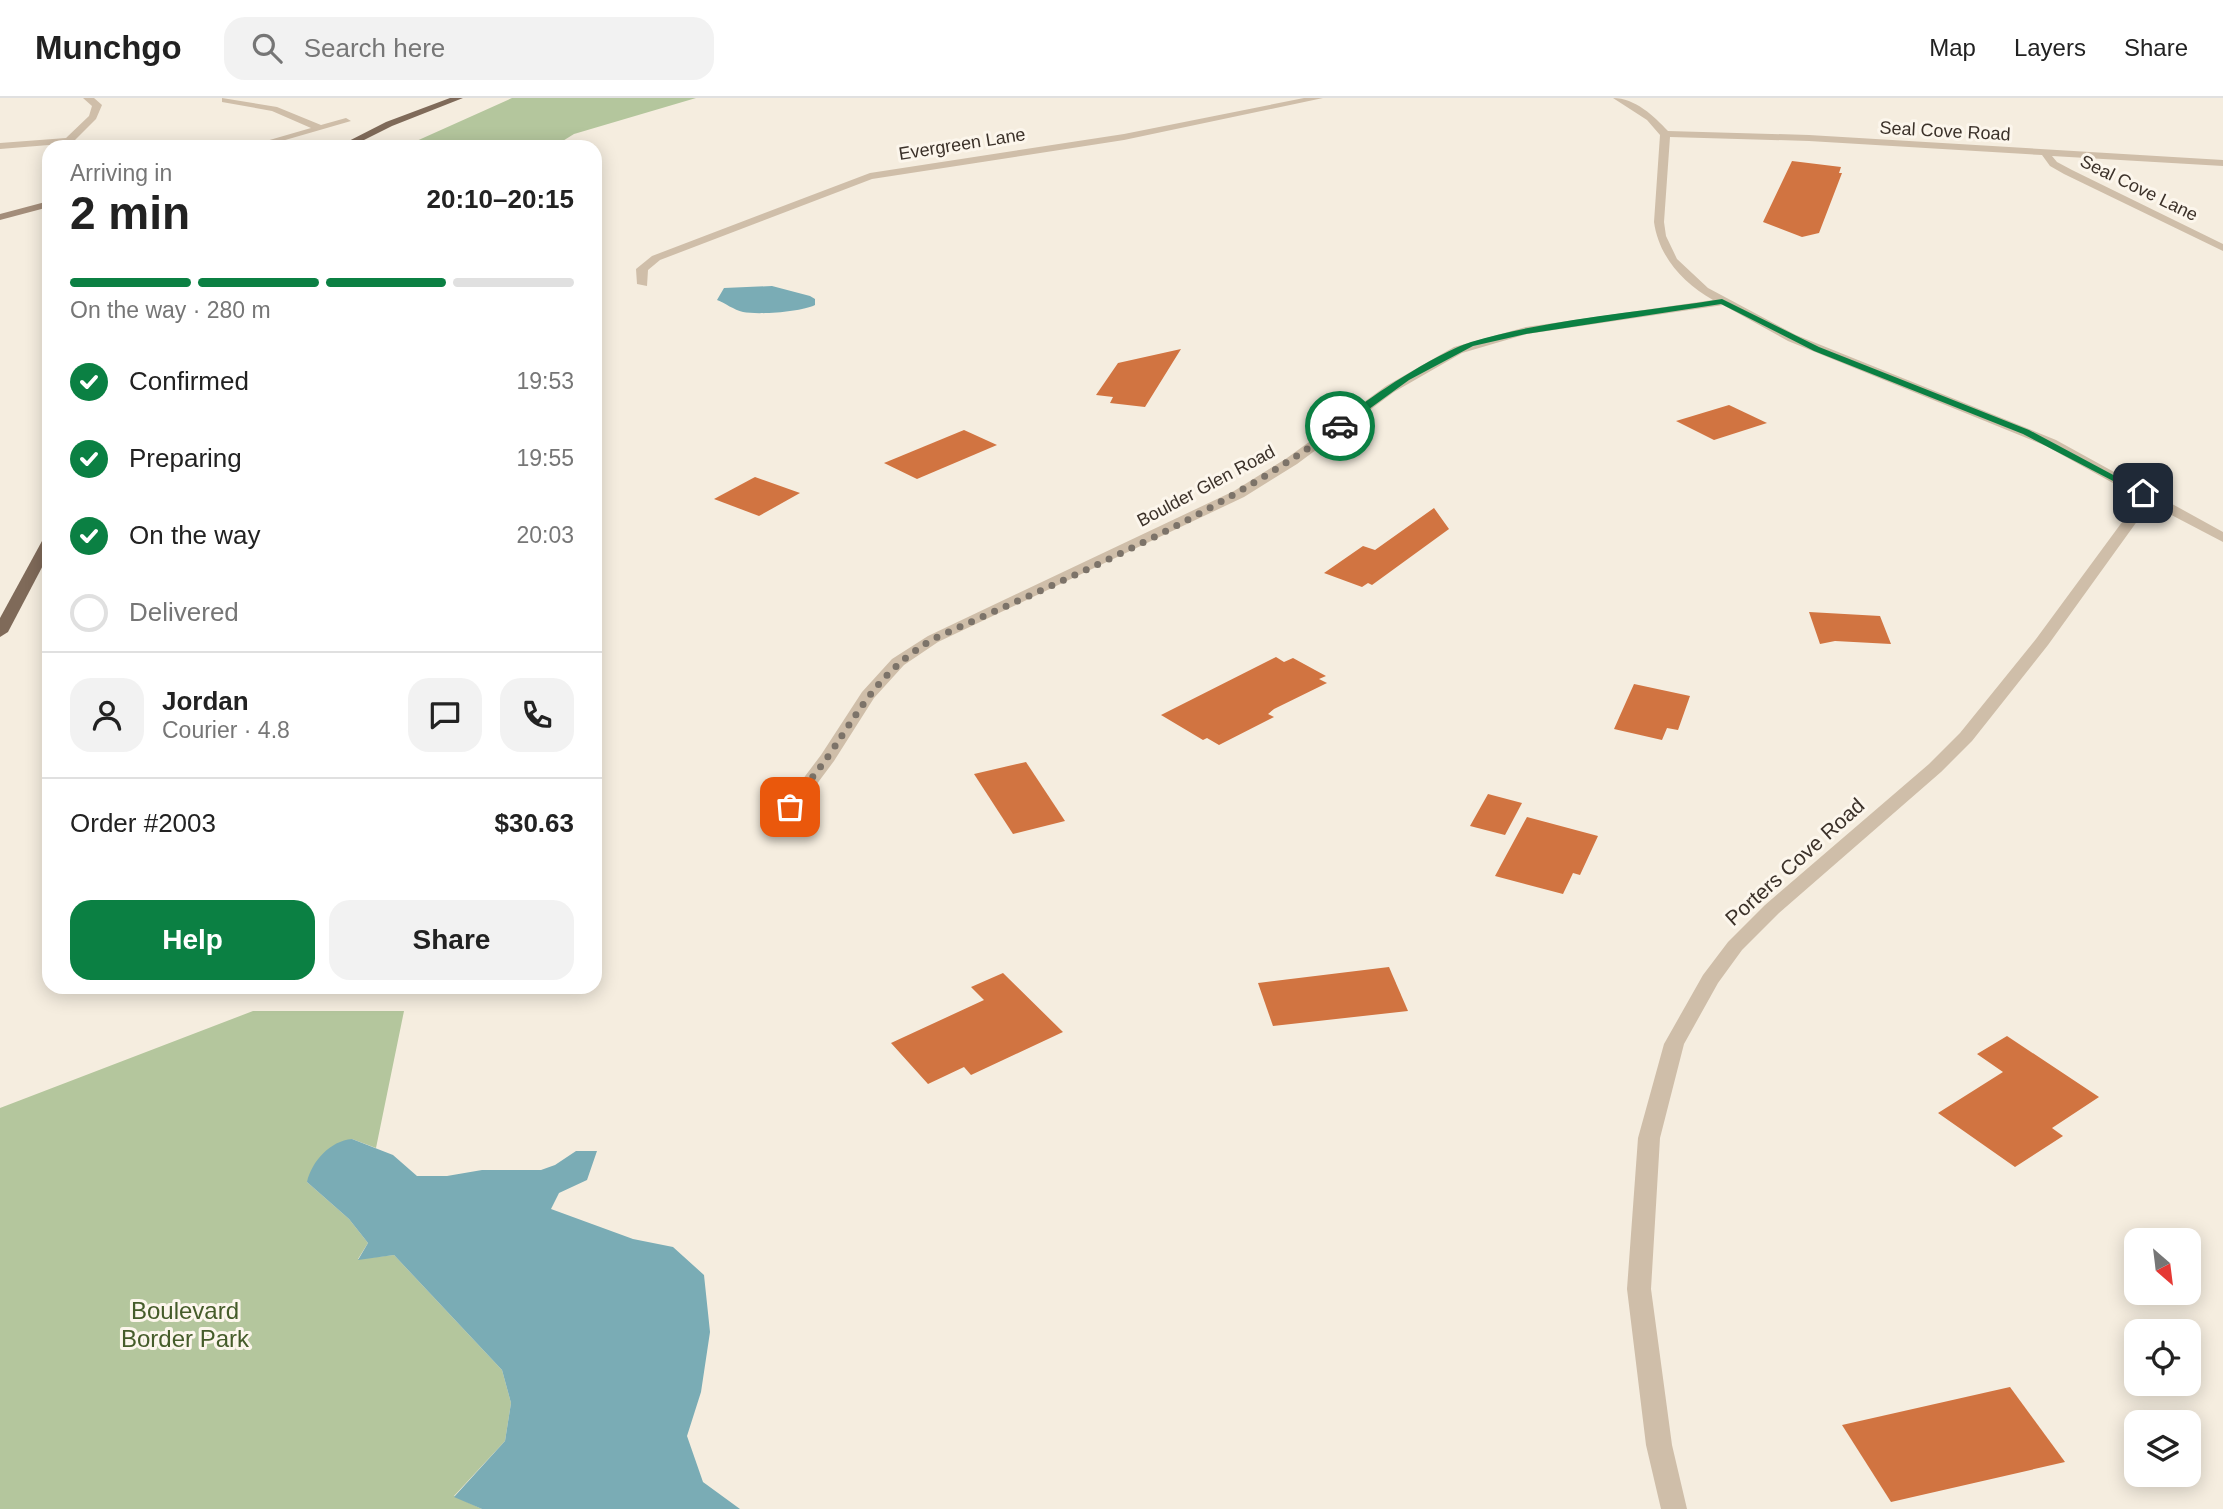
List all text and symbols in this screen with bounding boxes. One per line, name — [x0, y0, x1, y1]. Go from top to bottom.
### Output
search box — [224, 17, 714, 80]
text: Munchgo — [35, 29, 182, 66]
icon: search — [248, 29, 286, 67]
text: Search here — [304, 33, 445, 63]
text: Map — [1929, 34, 1976, 61]
text: Layers — [2014, 34, 2086, 61]
text: Share — [2124, 34, 2188, 61]
street label: Seal Cove Road — [1879, 118, 2011, 144]
street label: Evergreen Lane — [897, 124, 1027, 164]
street label: Seal Cove Lane — [2077, 151, 2201, 225]
text: Arriving in — [70, 160, 172, 186]
text: 20:10–20:15 — [427, 184, 574, 214]
text: 2 min — [70, 187, 190, 239]
text: On the way · 280 m — [70, 297, 271, 323]
icon: check — [70, 363, 108, 401]
text: Confirmed — [129, 366, 249, 396]
text: 19:53 — [516, 368, 574, 394]
courier — [1305, 391, 1375, 461]
icon: car — [1321, 407, 1359, 445]
icon: check — [70, 440, 108, 478]
street label: Boulder Glen Road — [1134, 441, 1278, 531]
text: Preparing — [129, 443, 242, 473]
text: 19:55 — [516, 445, 574, 471]
pin — [2113, 463, 2173, 523]
icon: home — [2124, 474, 2162, 512]
icon: check — [70, 517, 108, 555]
text: On the way — [129, 520, 261, 550]
text: 20:03 — [516, 522, 574, 548]
text: Delivered — [129, 597, 239, 627]
button: person — [70, 678, 144, 752]
button: chat — [408, 678, 482, 752]
button: phone — [500, 678, 574, 752]
text: Jordan — [162, 686, 249, 716]
text: Courier · 4.8 — [162, 717, 290, 743]
pin — [760, 777, 820, 837]
icon: bag — [771, 788, 809, 826]
street label: Porters Cove Road — [1721, 793, 1869, 930]
text: Order #2003 — [70, 808, 216, 838]
text: $30.63 — [494, 808, 574, 838]
button: Help — [70, 900, 315, 980]
button: Share — [329, 900, 574, 980]
north arrow — [2124, 1228, 2202, 1306]
map controls — [2124, 1228, 2201, 1487]
park label: Boulevard Border Park — [121, 1297, 250, 1352]
button: locate — [2124, 1319, 2201, 1396]
button: layers — [2124, 1410, 2201, 1487]

